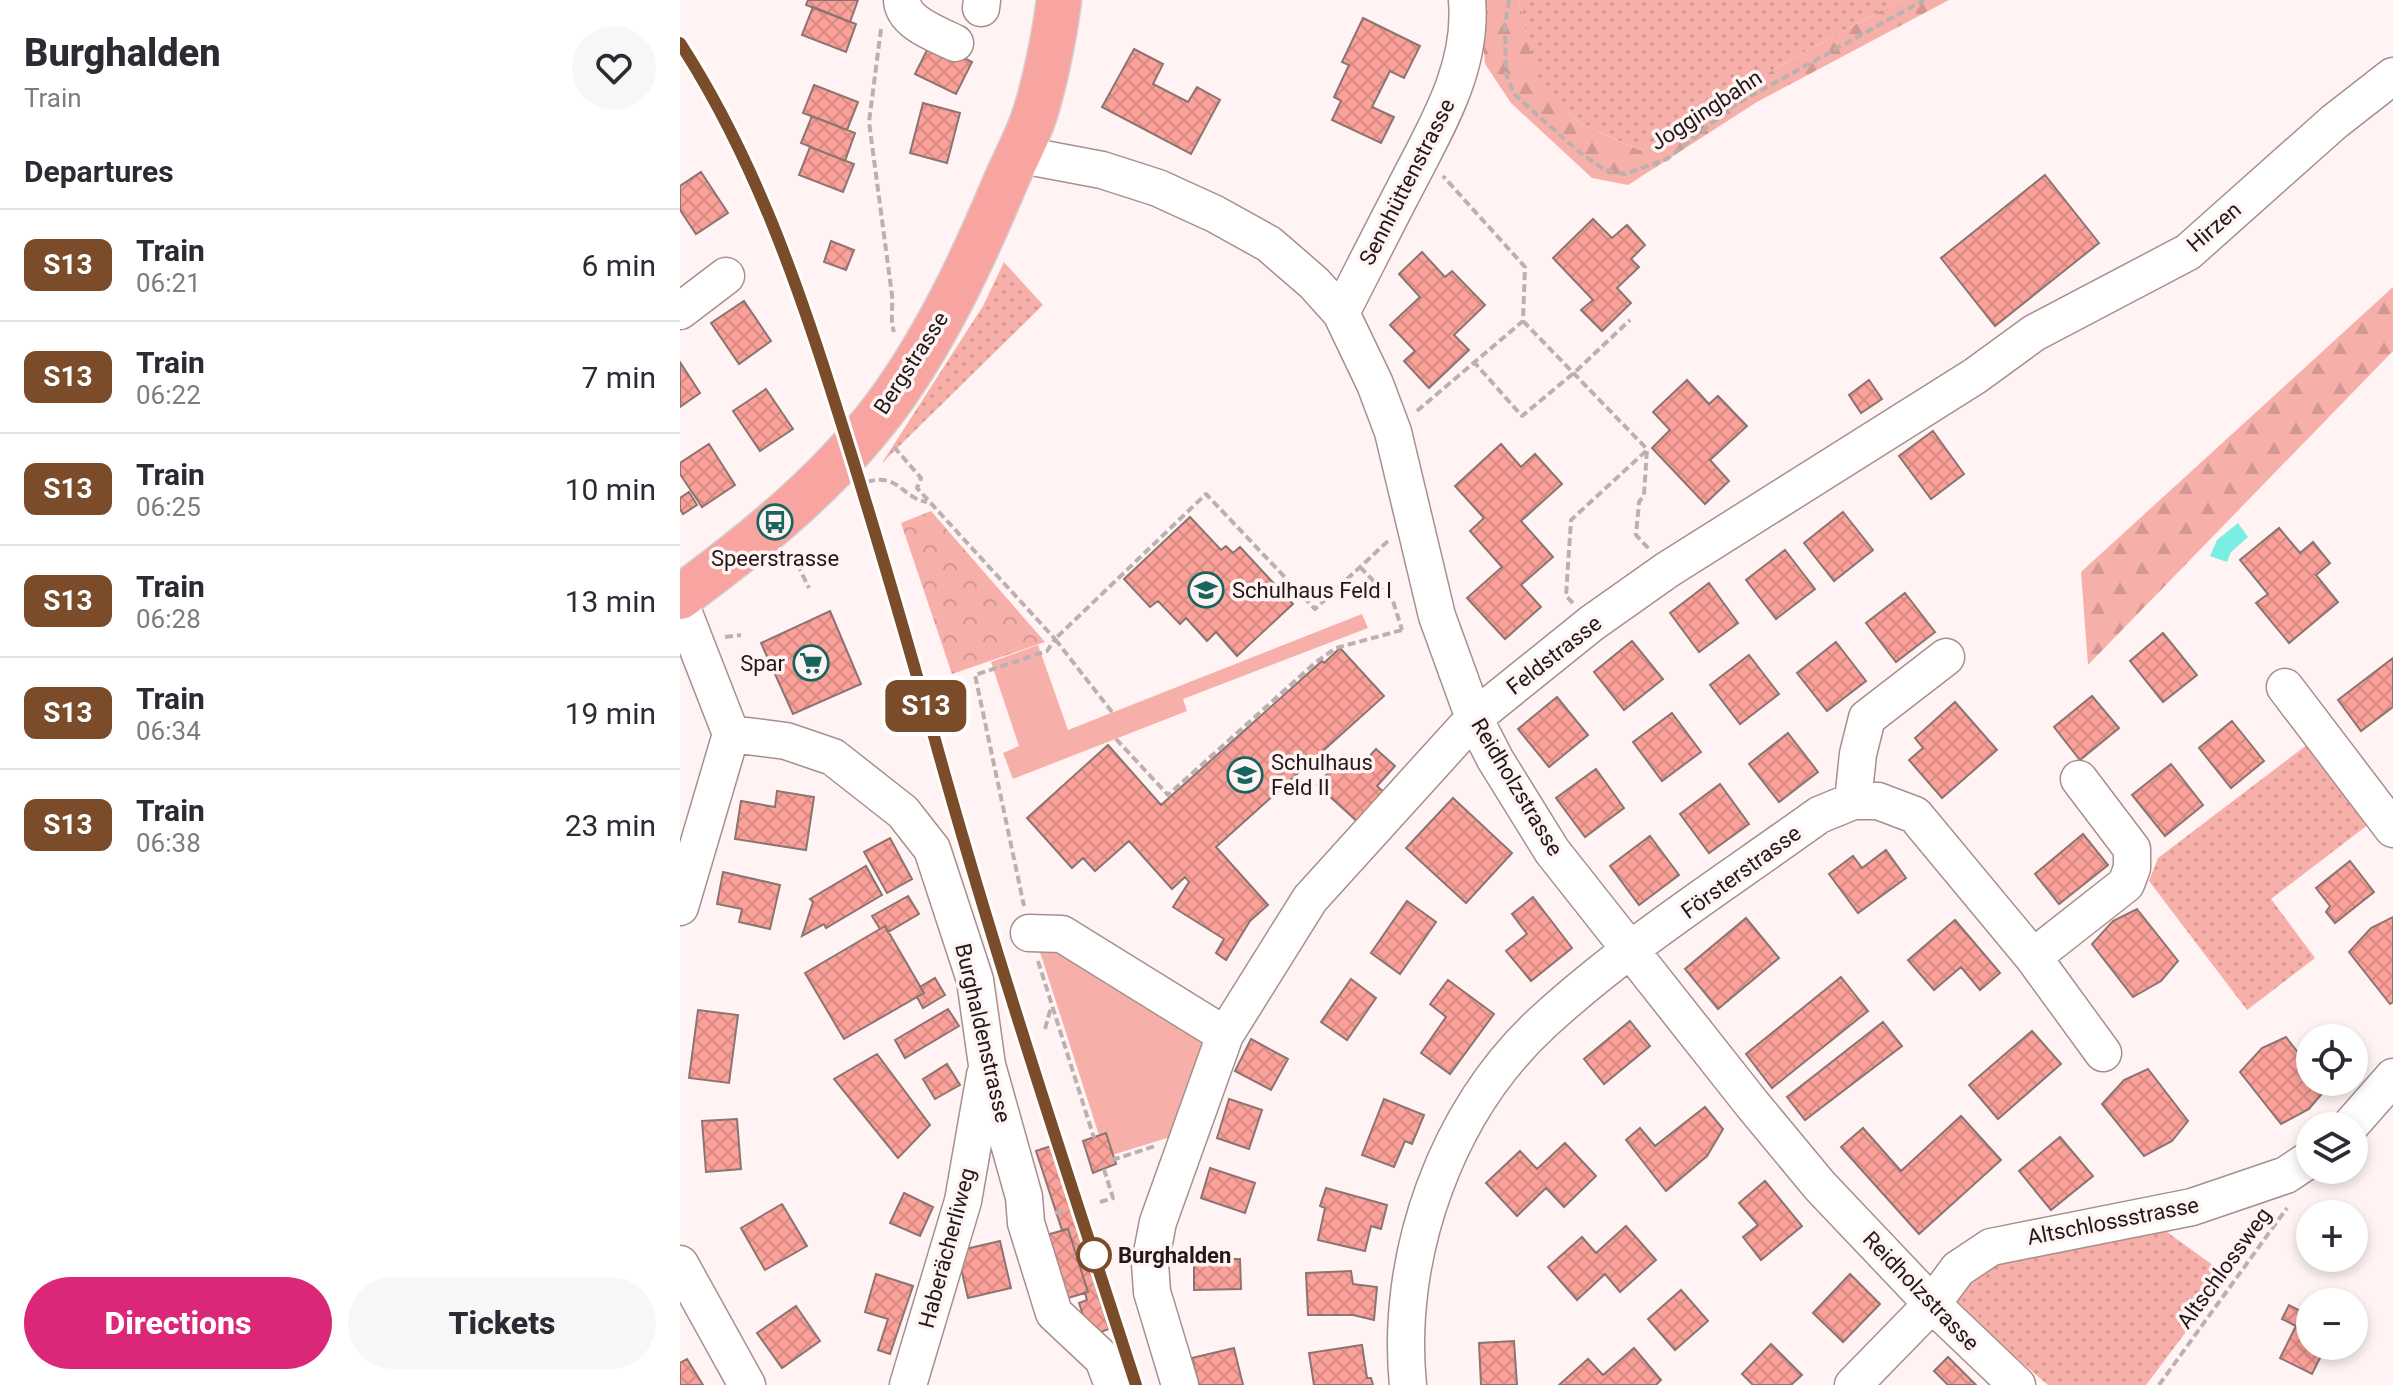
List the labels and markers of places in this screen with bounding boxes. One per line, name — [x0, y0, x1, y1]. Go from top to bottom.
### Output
bus stop icon: Speerstrasse — [756, 503, 794, 541]
place label: Speerstrasse — [711, 546, 839, 571]
school or university icon: Schulhaus Feld I — [1187, 571, 1225, 609]
place label: Schulhaus Feld I — [1232, 578, 1392, 603]
supermarket icon: Spar — [792, 644, 830, 682]
place label: Spar — [740, 651, 786, 676]
place label: Schulhaus Feld II — [1271, 750, 1373, 800]
school or university icon: Schulhaus Feld II — [1226, 756, 1264, 794]
marker: Burghalden — [1077, 1238, 1111, 1272]
place label: Burghalden — [1118, 1243, 1231, 1268]

